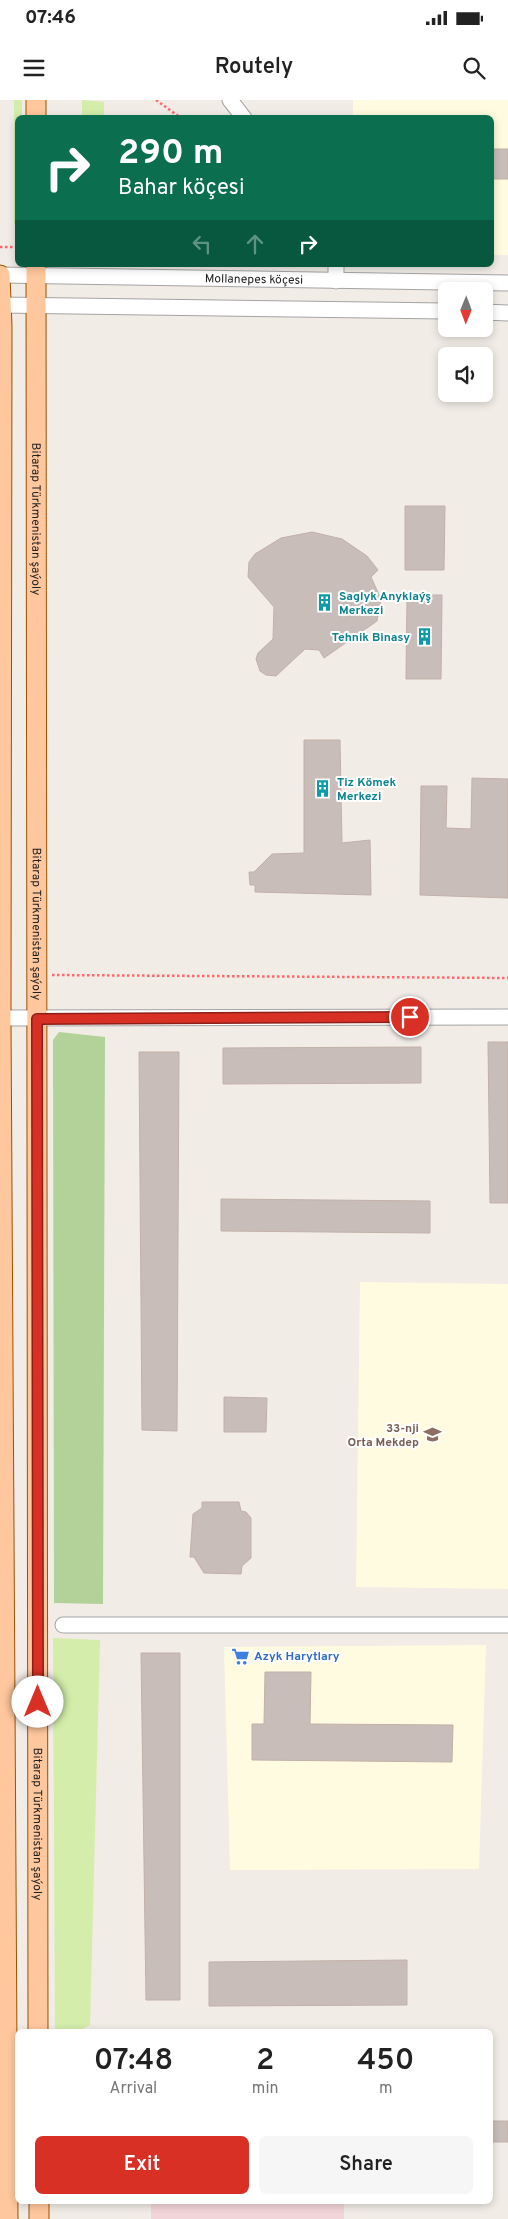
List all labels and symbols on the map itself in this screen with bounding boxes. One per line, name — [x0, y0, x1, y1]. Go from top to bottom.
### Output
street label: Mollanepes köçesi — [205, 271, 303, 289]
north arrow — [438, 282, 492, 338]
street label: Bitarap Türkmenistan şaýoly — [27, 443, 43, 595]
place label: Saglyk Anyklaýş Merkezi — [339, 589, 431, 619]
building icon: Saglyk Anyklaýş Merkezi — [315, 593, 335, 613]
building icon: Tehnik Binasy — [414, 627, 434, 647]
place label: Tehnik Binasy — [332, 630, 410, 646]
place label: Tiz Kömek Merkezi — [337, 775, 396, 805]
building icon: Tiz Kömek Merkezi — [313, 779, 333, 799]
street label: Bitarap Türkmenistan şaýoly — [28, 848, 44, 1000]
pin — [389, 996, 431, 1038]
place label: 33-nji Orta Mekdep — [348, 1421, 419, 1451]
school or university icon: 33-nji Orta Mekdep — [423, 1425, 443, 1445]
supermarket icon: Azyk Harytlary — [230, 1646, 250, 1666]
place label: Azyk Harytlary — [254, 1649, 340, 1665]
position arrow — [11, 1675, 63, 1727]
street label: Bitarap Türkmenistan şaýoly — [29, 1748, 45, 1900]

